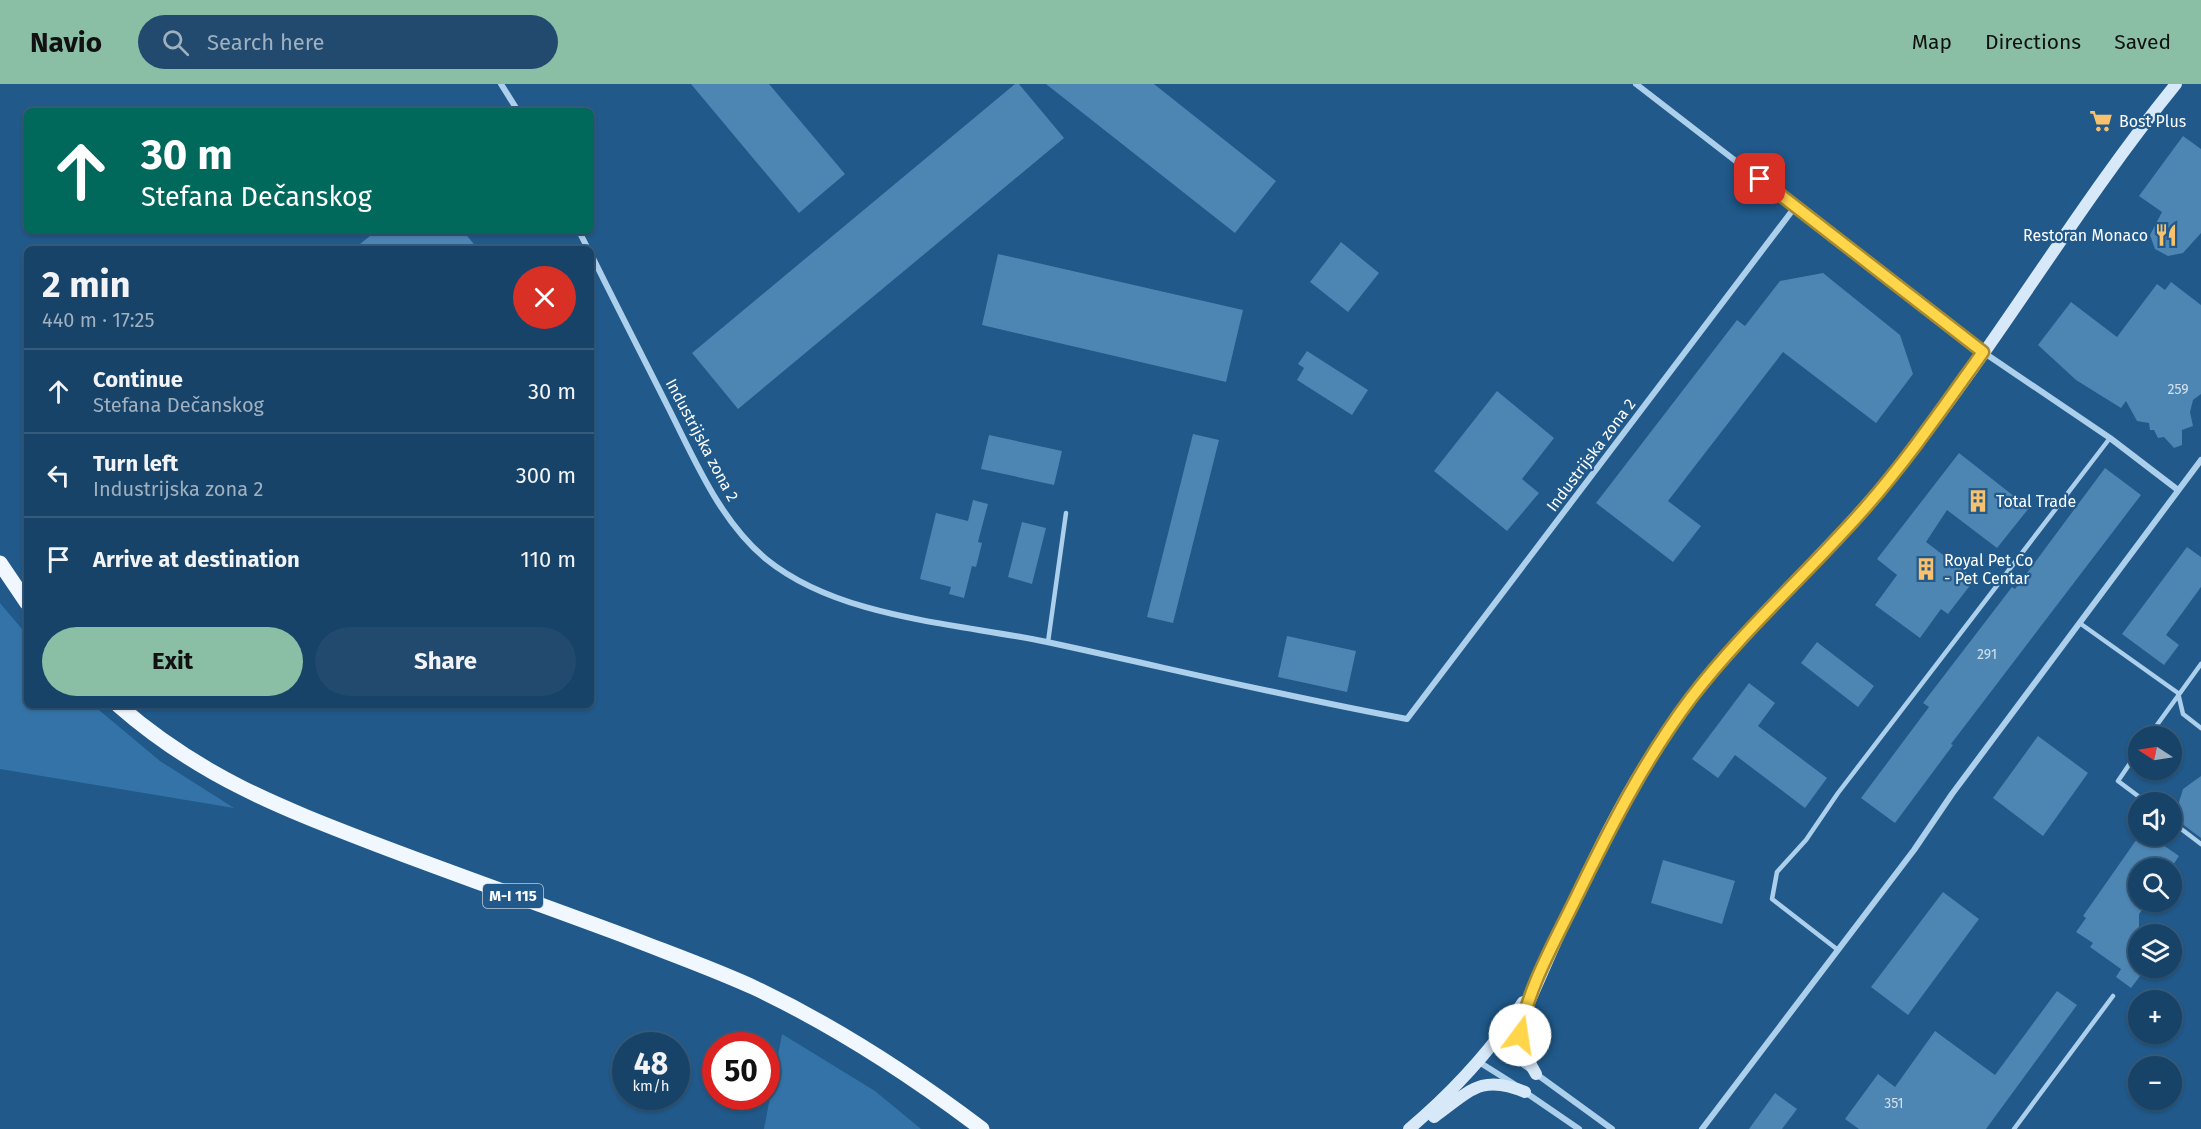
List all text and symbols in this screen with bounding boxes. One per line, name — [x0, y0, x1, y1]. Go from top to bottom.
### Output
search box — [138, 15, 558, 69]
text: Navio — [30, 26, 102, 59]
icon: search — [159, 26, 192, 59]
text: Search here — [207, 29, 325, 56]
text: Map — [1912, 29, 1952, 55]
text: Directions — [1985, 29, 2081, 55]
text: Saved — [2114, 29, 2171, 55]
supermarket icon: Bost Plus — [2088, 108, 2114, 134]
place label: Bost Plus — [2119, 112, 2186, 131]
text: 30 m — [141, 130, 233, 180]
icon: ahead — [42, 132, 120, 210]
pin — [1734, 153, 1785, 204]
icon: arrive — [1743, 162, 1776, 195]
text: Stefana Dečanskog — [141, 181, 372, 213]
restaurant icon: Restoran Monaco — [2153, 222, 2179, 248]
place label: Restoran Monaco — [2023, 226, 2148, 245]
text: 2 min — [42, 263, 131, 307]
button: close — [513, 266, 576, 329]
text: 440 m · 17:25 — [42, 308, 155, 332]
text: Continue — [93, 366, 183, 393]
icon: ahead — [42, 375, 75, 408]
street label: Industrijska zona 2 — [662, 375, 742, 505]
text: 30 m — [528, 378, 576, 405]
house number: 259 — [2167, 381, 2189, 398]
text: Stefana Dečanskog — [93, 393, 264, 417]
street label: Industrijska zona 2 — [1542, 395, 1640, 515]
text: Turn left — [93, 450, 178, 477]
icon: left — [42, 459, 75, 492]
text: 300 m — [516, 462, 576, 489]
text: Industrijska zona 2 — [93, 477, 263, 501]
building icon: Total Trade — [1965, 488, 1991, 514]
place label: Total Trade — [1996, 492, 2076, 511]
icon: arrive — [42, 543, 75, 576]
text: Arrive at destination — [93, 546, 300, 573]
text: 110 m — [520, 546, 576, 573]
place label: Royal Pet Co - Pet Centar — [1944, 551, 2033, 588]
building icon: Royal Pet Co - Pet Centar — [1913, 556, 1939, 582]
button: Exit — [42, 627, 303, 696]
button: Share — [315, 627, 576, 696]
house number: 291 — [1977, 646, 1997, 663]
north arrow — [2128, 726, 2182, 780]
map controls — [2128, 726, 2182, 1110]
button: sound — [2128, 792, 2182, 846]
button: search — [2128, 858, 2182, 912]
road number: M-I 115 — [483, 884, 543, 908]
button: layers — [2128, 924, 2182, 978]
button: + — [2128, 990, 2182, 1044]
position arrow — [1488, 1003, 1552, 1067]
speed limit sign: 50 — [702, 1032, 780, 1110]
text: 48 — [634, 1046, 668, 1082]
button: − — [2128, 1056, 2182, 1110]
text: km/h — [632, 1077, 670, 1095]
house number: 351 — [1884, 1095, 1904, 1112]

